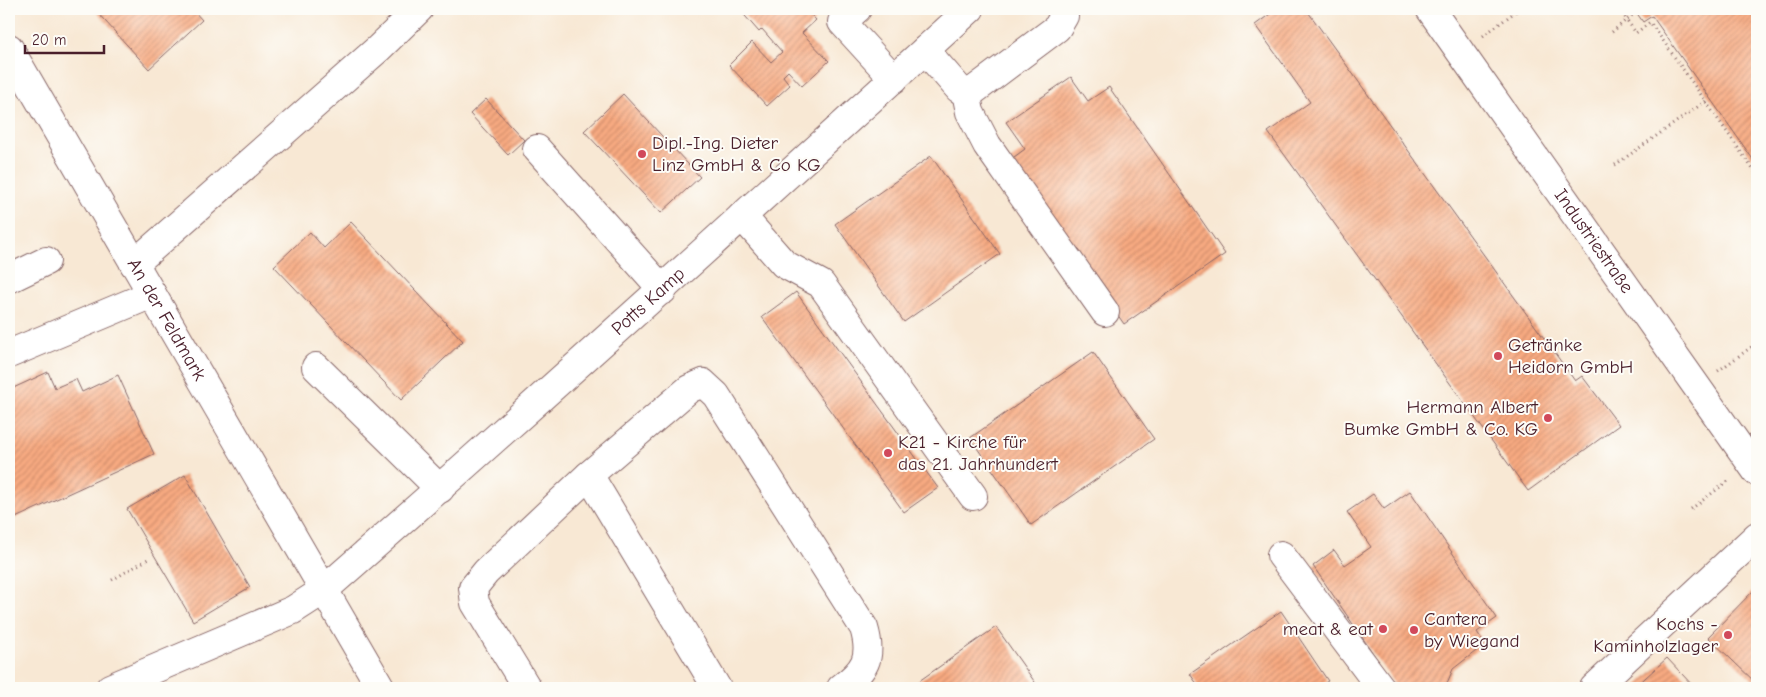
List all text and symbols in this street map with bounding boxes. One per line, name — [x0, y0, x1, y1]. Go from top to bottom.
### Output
scale bar — [25, 22, 104, 54]
text: 20 m — [32, 31, 66, 49]
place label: Dipl.-Ing. Dieter Linz GmbH & Co KG — [652, 132, 821, 176]
marker: Dipl.-Ing. Dieter Linz GmbH & Co KG — [636, 148, 648, 160]
street label: Industriestraße — [1550, 185, 1638, 297]
street label: An der Feldmark — [123, 255, 211, 385]
street label: Potts Kamp — [607, 263, 689, 340]
place label: Getränke Heidorn GmbH — [1508, 334, 1633, 378]
marker: Getränke Heidorn GmbH — [1492, 350, 1504, 362]
place label: Hermann Albert Bumke GmbH & Co. KG — [1344, 396, 1539, 440]
marker: Hermann Albert Bumke GmbH & Co. KG — [1542, 412, 1554, 424]
place label: K21 - Kirche für das 21. Jahrhundert — [898, 431, 1059, 475]
marker: K21 - Kirche für das 21. Jahrhundert — [882, 447, 894, 459]
place label: Cantera by Wiegand — [1424, 608, 1520, 652]
place label: Kochs - Kaminholzlager — [1593, 613, 1718, 657]
place label: meat & eat — [1283, 618, 1374, 640]
marker: meat & eat — [1377, 623, 1389, 635]
marker: Cantera by Wiegand — [1408, 624, 1420, 636]
marker: Kochs - Kaminholzlager — [1722, 629, 1734, 641]

